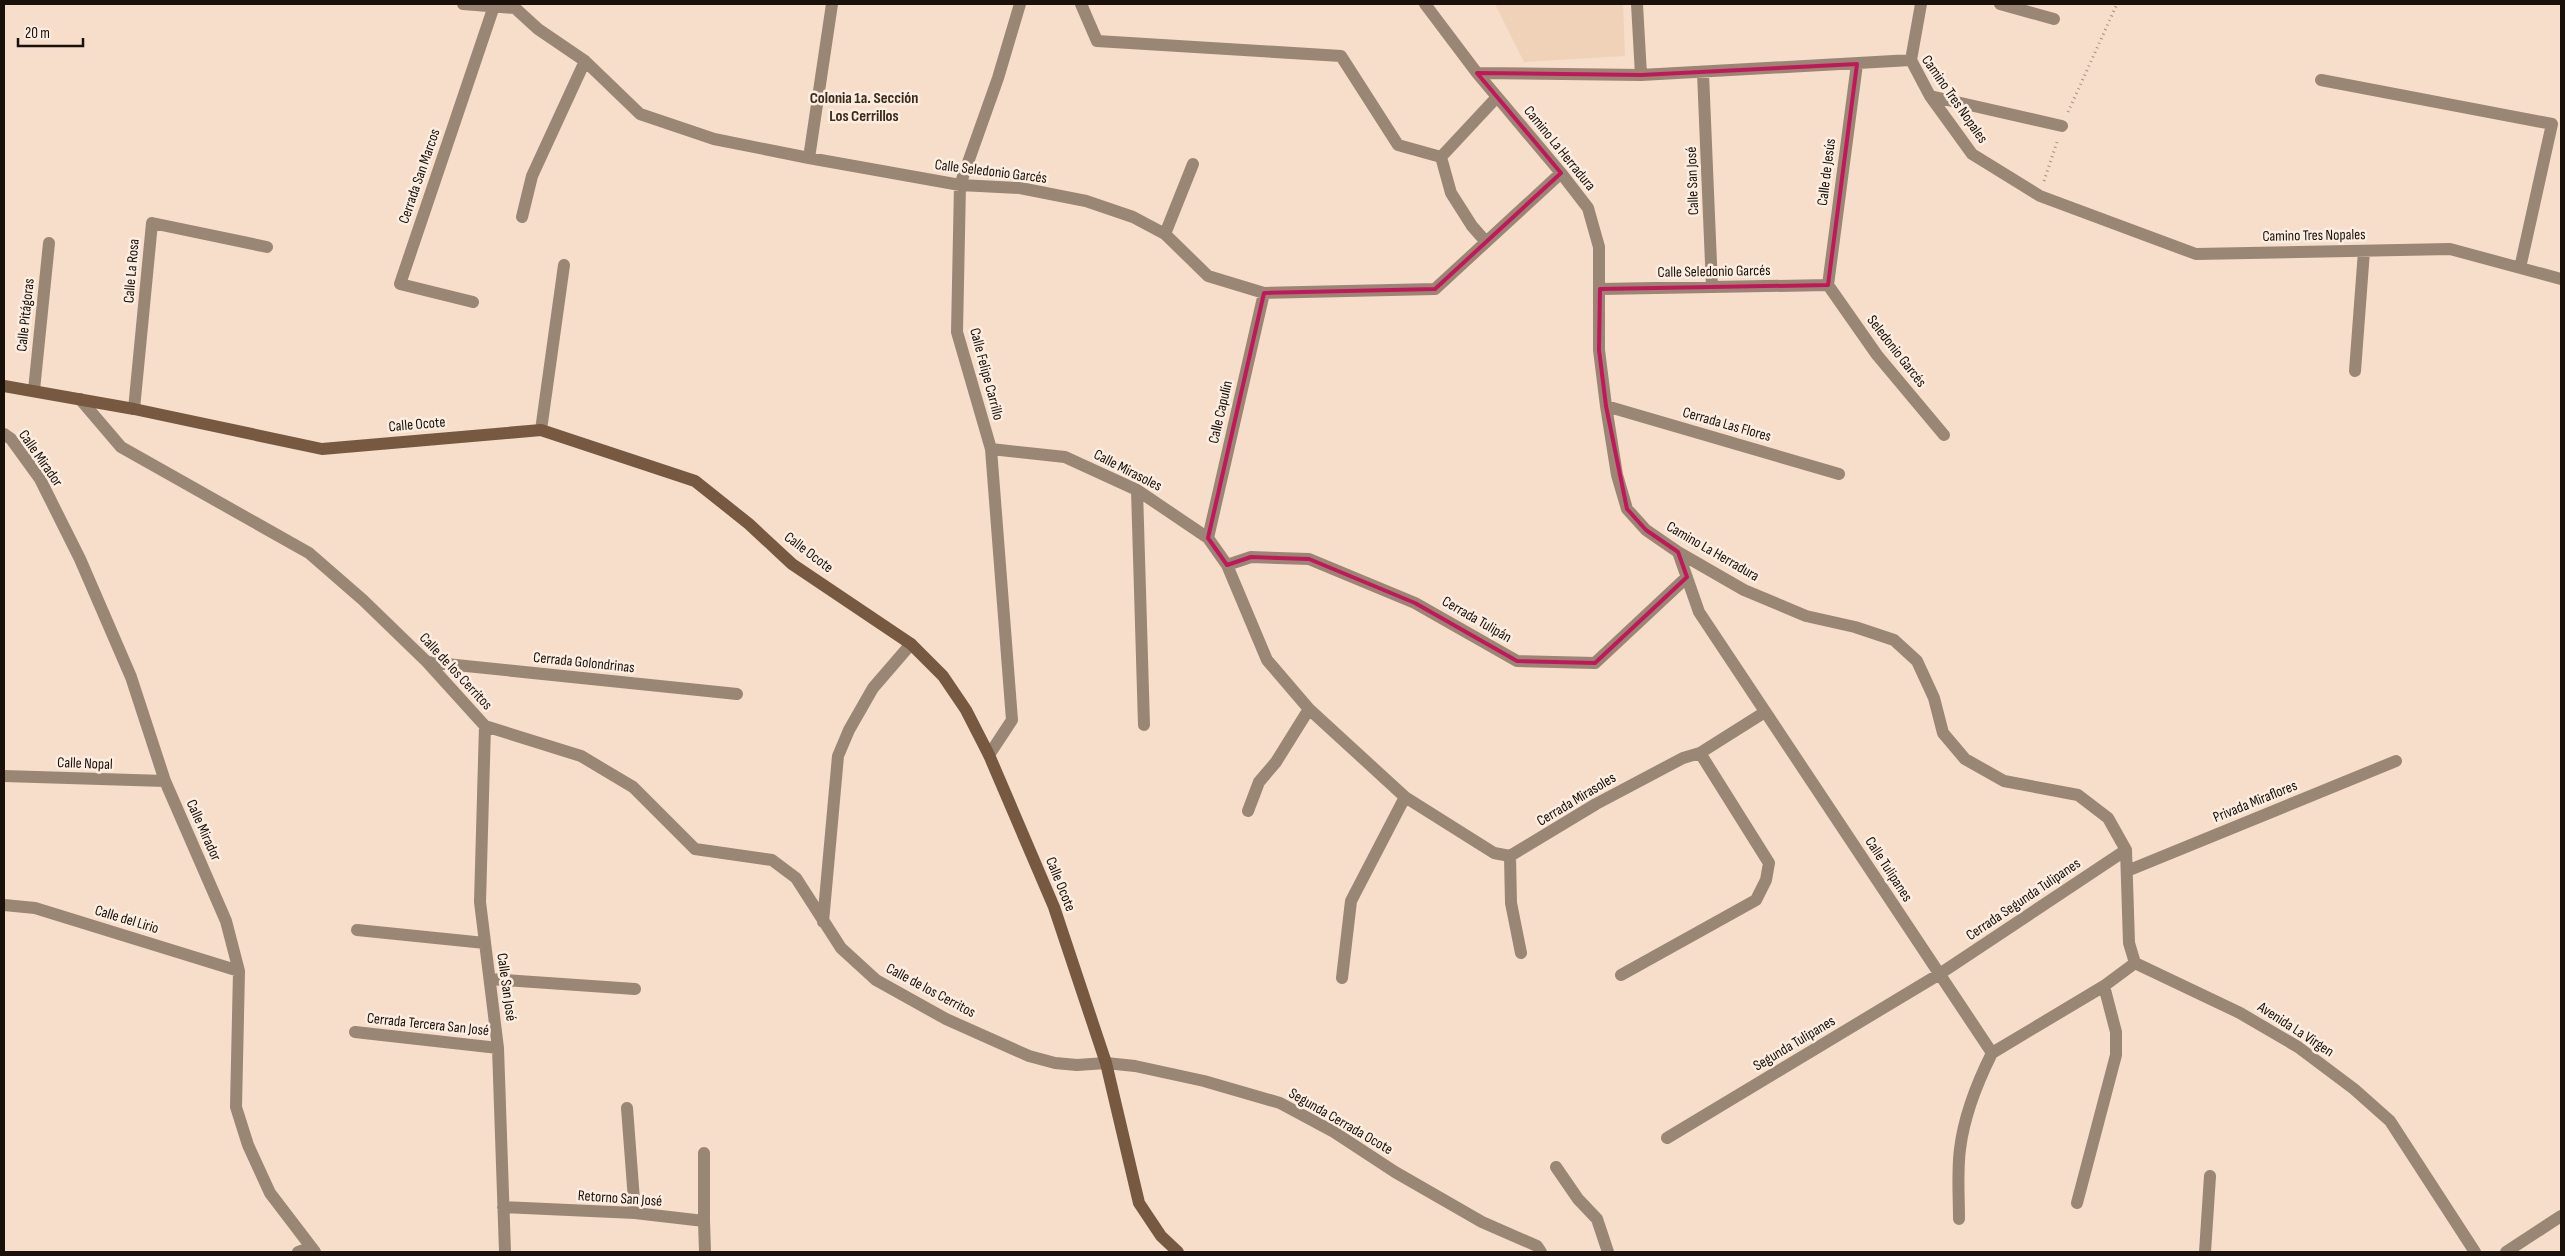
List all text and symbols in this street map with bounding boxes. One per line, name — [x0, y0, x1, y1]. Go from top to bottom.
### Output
scale bar — [18, 15, 82, 47]
text: 20 m — [25, 24, 50, 43]
street label: Camino Tres Nopales — [1917, 52, 1992, 147]
district label: Colonia 1a. Sección Los Cerrillos — [810, 89, 918, 126]
street label: Camino La Herradura — [1519, 102, 1600, 195]
street label: Cerrada San Marcos — [394, 126, 445, 226]
street label: Calle de Jesús — [1813, 137, 1840, 207]
street label: Calle San José — [1682, 146, 1703, 216]
street label: Calle Seledonio Garcés — [934, 155, 1048, 188]
street label: Camino Tres Nopales — [2262, 225, 2366, 246]
street label: Calle La Rosa — [119, 238, 144, 304]
street label: Calle Seledonio Garcés — [1657, 261, 1771, 282]
street label: Calle Pitágoras — [12, 277, 39, 353]
street label: Seledonio Garcés — [1863, 312, 1931, 391]
street label: Calle Felipe Carrillo — [965, 326, 1008, 422]
street label: Calle Capulín — [1204, 379, 1237, 445]
street label: Cerrada Las Flores — [1680, 403, 1773, 446]
street label: Calle Ocote — [388, 413, 446, 436]
street label: Calle Mirador — [14, 426, 67, 491]
street label: Calle Mirasoles — [1090, 445, 1165, 496]
street label: Camino La Herradura — [1663, 517, 1763, 586]
street label: Calle Ocote — [780, 528, 837, 577]
street label: Cerrada Tulipán — [1439, 592, 1515, 647]
street label: Calle de los Cerritos — [415, 629, 496, 714]
street label: Cerrada Golondrinas — [532, 648, 636, 677]
street label: Calle Nopal — [57, 753, 113, 774]
street label: Cerrada Mirasoles — [1533, 768, 1619, 831]
street label: Privada Miraflores — [2210, 776, 2300, 827]
street label: Calle Mirador — [182, 797, 226, 864]
street label: Calle Tulipanes — [1861, 833, 1917, 905]
street label: Calle Ocote — [1041, 854, 1080, 914]
street label: Cerrada Segunda Tulipanes — [1962, 854, 2084, 945]
street label: Calle del Lirio — [93, 901, 161, 938]
street label: Calle San José — [492, 952, 521, 1022]
street label: Calle de los Cerritos — [883, 959, 979, 1022]
street label: Avenida La Virgen — [2253, 997, 2337, 1061]
street label: Cerrada Tercera San José — [366, 1009, 490, 1040]
street label: Segunda Tulipanes — [1750, 1011, 1839, 1075]
street label: Segunda Cerrada Ocote — [1285, 1084, 1396, 1159]
street label: Retorno San José — [577, 1186, 663, 1211]

